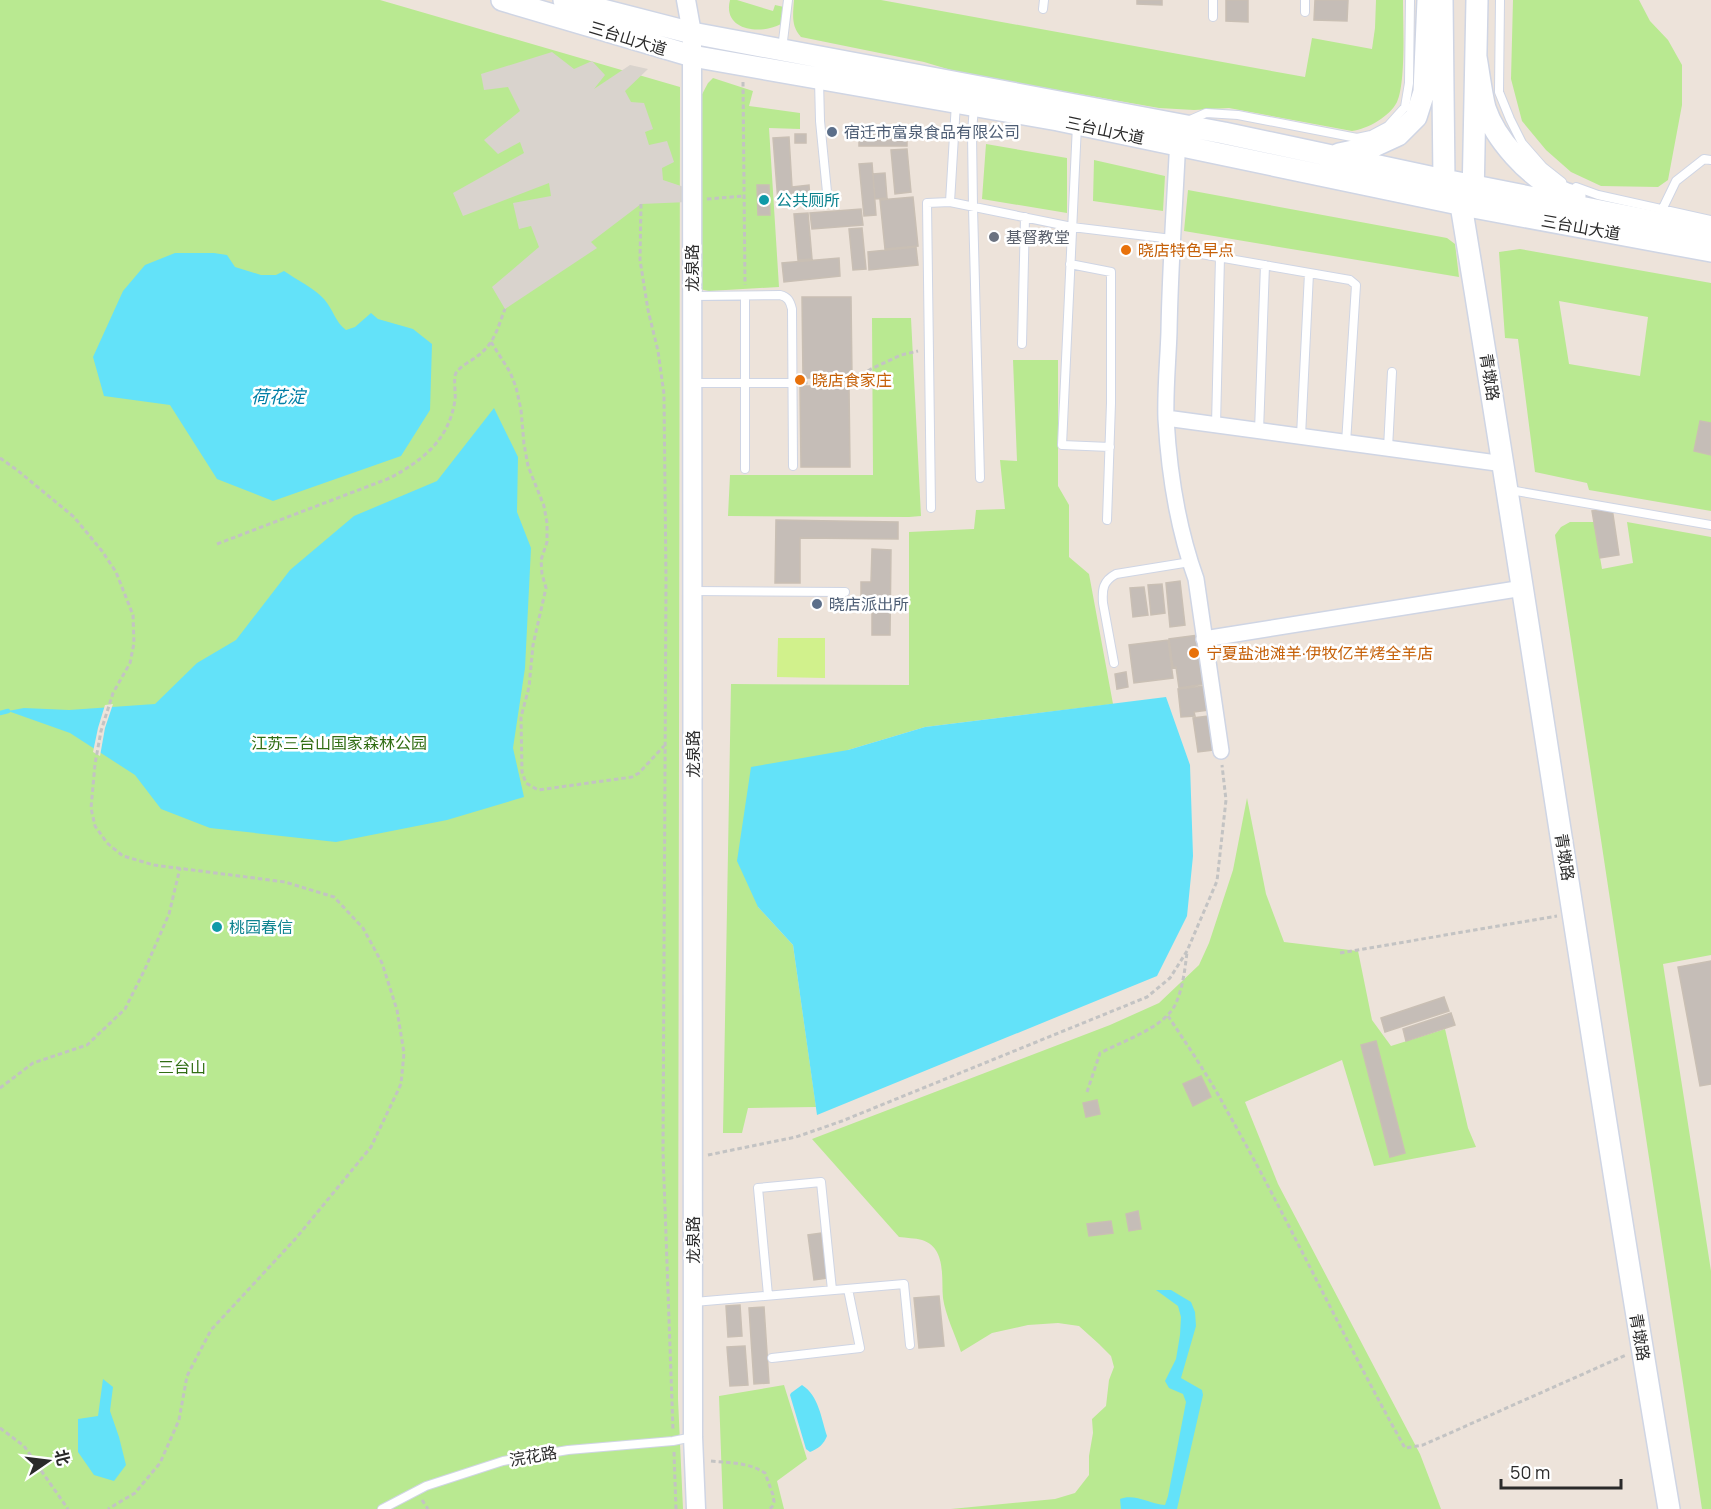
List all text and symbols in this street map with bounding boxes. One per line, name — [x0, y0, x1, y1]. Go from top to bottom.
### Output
street label: 三台山大道 — [587, 16, 669, 60]
street label: 三台山大道 — [1064, 111, 1146, 149]
place label: 宿迁市富泉食品有限公司 — [844, 121, 1020, 143]
marker: 宿迁市富泉食品有限公司 — [825, 125, 839, 139]
place label: 公共厕所 — [776, 189, 840, 211]
marker: 公共厕所 — [757, 193, 771, 207]
street label: 三台山大道 — [1540, 209, 1622, 245]
place label: 基督教堂 — [1006, 226, 1070, 248]
marker: 基督教堂 — [987, 230, 1001, 244]
place label: 晓店特色早点 — [1138, 239, 1234, 261]
marker: 晓店特色早点 — [1119, 243, 1133, 257]
street label: 龙泉路 — [681, 244, 703, 292]
street label: 青墩路 — [1475, 352, 1505, 402]
place label: 晓店食家庄 — [812, 369, 892, 391]
marker: 晓店食家庄 — [793, 373, 807, 387]
water label: 荷花淀 — [251, 384, 308, 408]
place label: 晓店派出所 — [829, 593, 909, 615]
marker: 晓店派出所 — [810, 597, 824, 611]
place label: 宁夏盐池滩羊·伊牧亿羊烤全羊店 — [1206, 642, 1434, 664]
marker: 宁夏盐池滩羊·伊牧亿羊烤全羊店 — [1187, 646, 1201, 660]
street label: 龙泉路 — [682, 730, 704, 778]
park label: 江苏三台山国家森林公园 — [251, 732, 427, 754]
street label: 青墩路 — [1550, 832, 1580, 882]
place label: 桃园春信 — [229, 916, 293, 938]
marker: 桃园春信 — [210, 920, 224, 934]
park label: 三台山 — [158, 1056, 206, 1078]
street label: 龙泉路 — [682, 1216, 704, 1264]
street label: 青墩路 — [1625, 1311, 1655, 1363]
north arrow — [18, 1431, 78, 1491]
street label: 浣花路 — [507, 1441, 559, 1471]
text: 北 — [50, 1447, 75, 1468]
scale bar — [1501, 1452, 1621, 1490]
text: 50 m — [1510, 1460, 1550, 1484]

